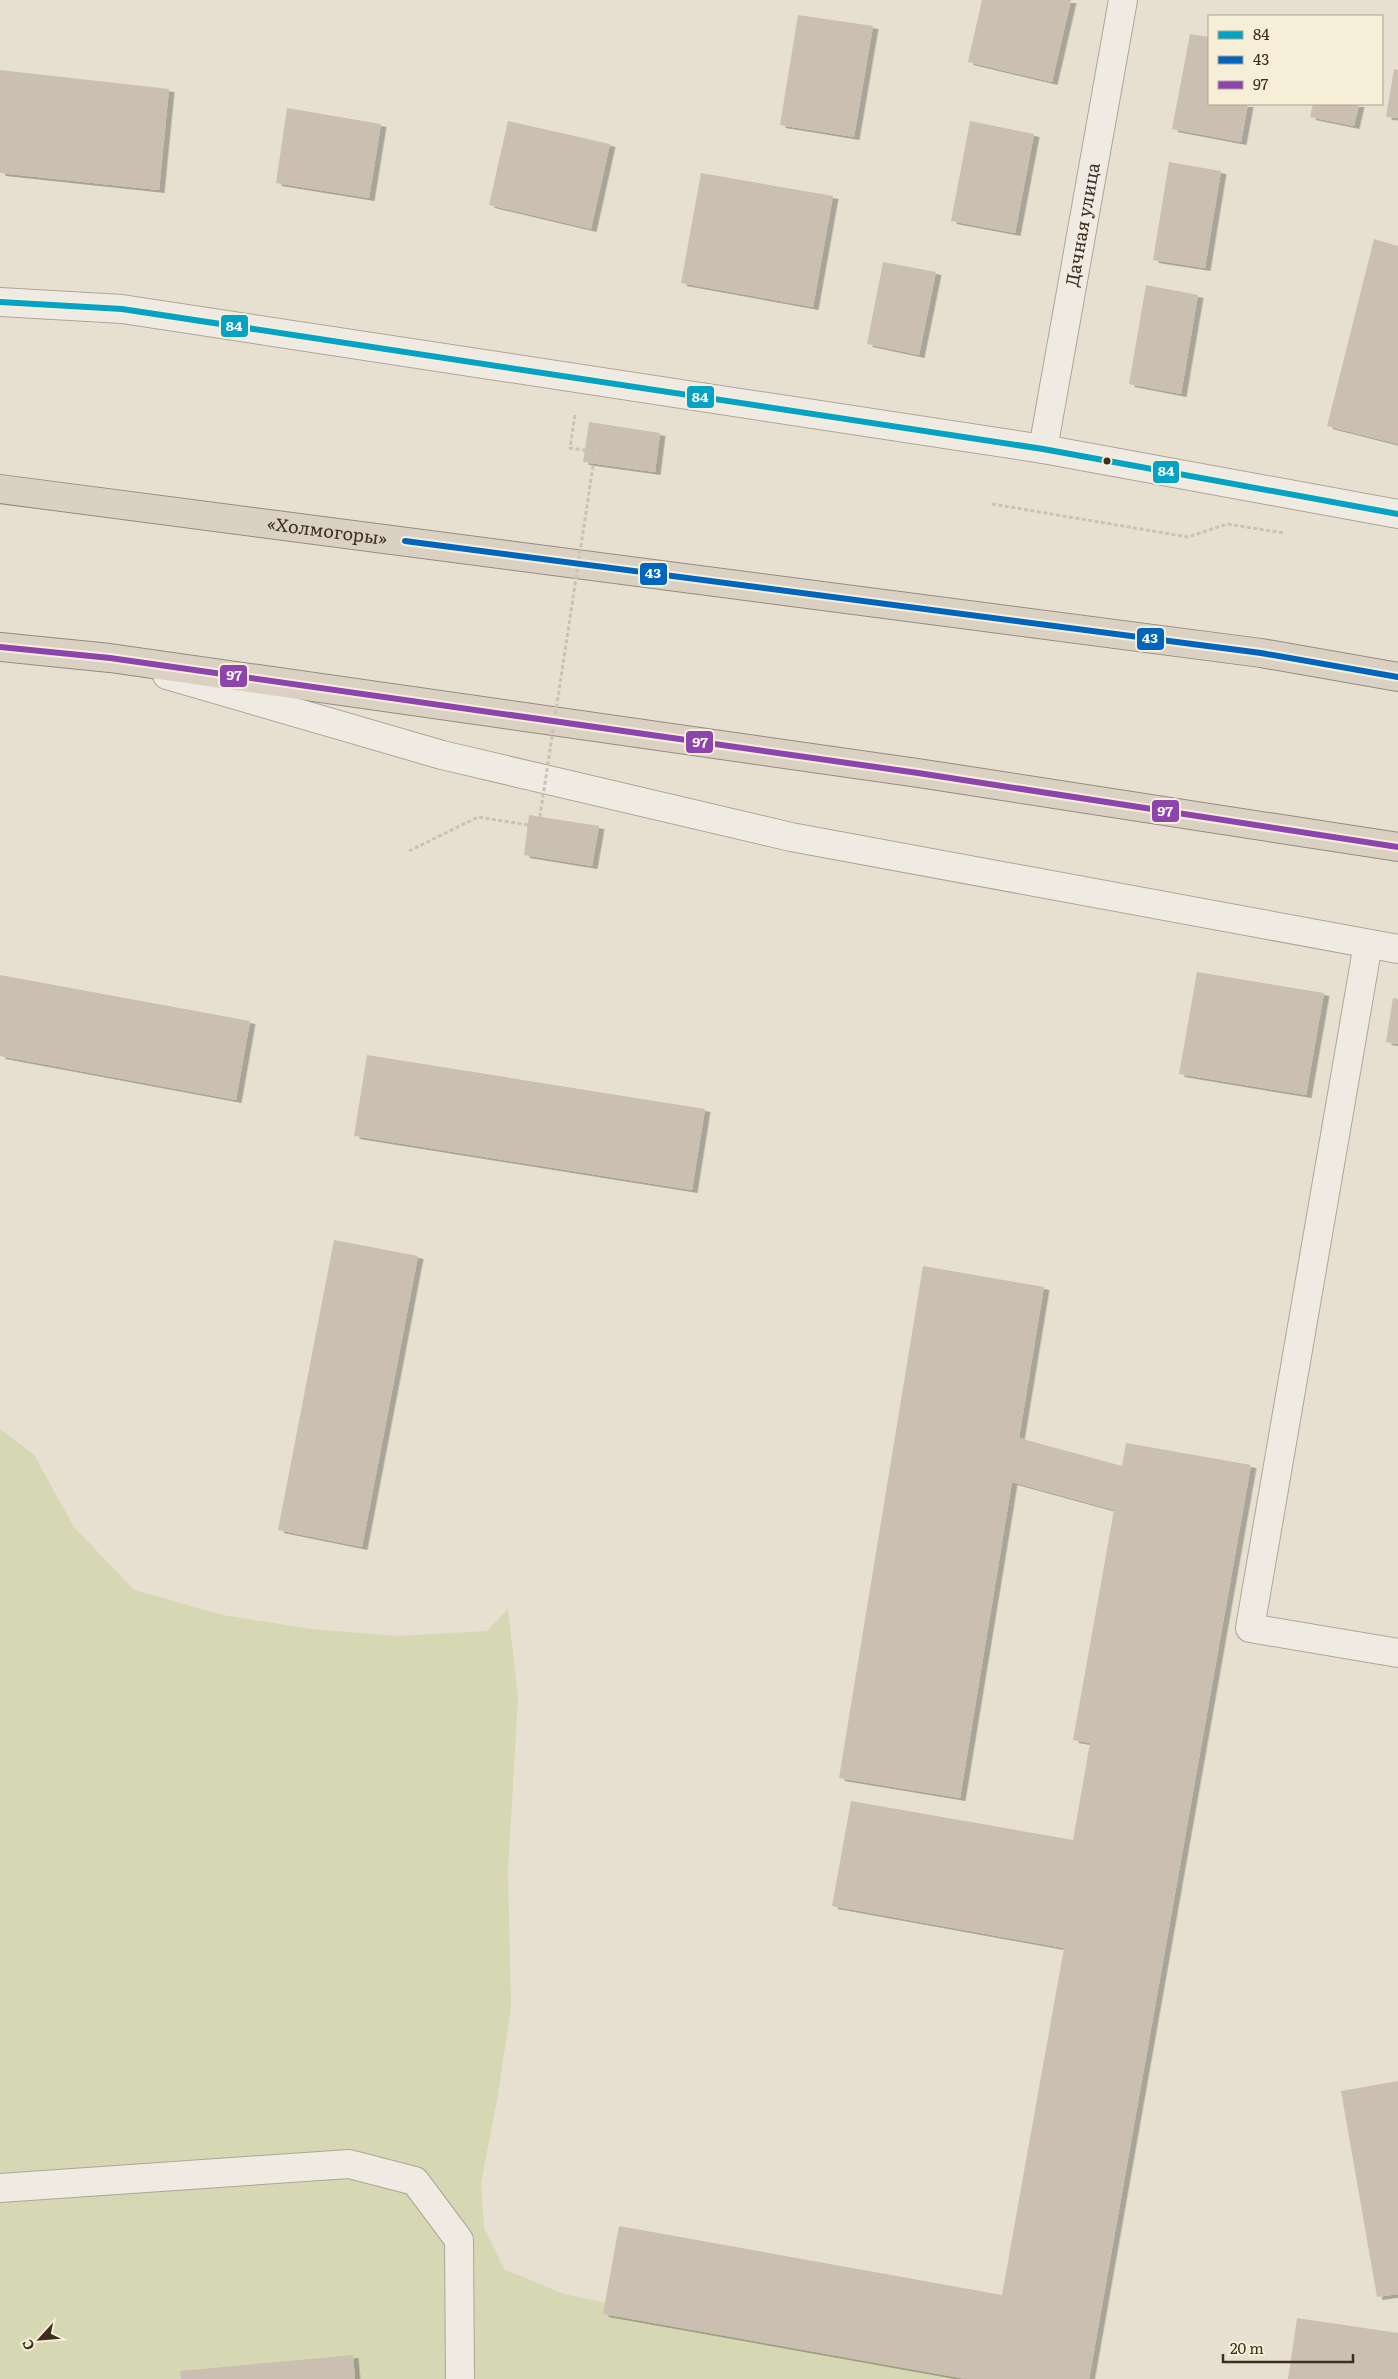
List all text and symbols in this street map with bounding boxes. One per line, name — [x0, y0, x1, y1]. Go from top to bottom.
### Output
legend — [1208, 15, 1383, 105]
text: 84 — [1253, 22, 1270, 45]
text: 43 — [1253, 47, 1269, 70]
text: 97 — [1253, 72, 1269, 95]
street label: Дачная улица — [1057, 160, 1106, 288]
line badge: 84 — [220, 314, 249, 338]
text: 84 — [226, 315, 243, 335]
line badge: 84 — [686, 385, 715, 409]
text: 84 — [692, 386, 709, 406]
unlabelled marker — [1102, 456, 1112, 466]
line badge: 84 — [1152, 460, 1180, 484]
text: 84 — [1158, 460, 1175, 480]
street label: «Холмогоры» — [265, 509, 389, 551]
line badge: 43 — [639, 562, 668, 586]
text: 43 — [645, 562, 661, 582]
line badge: 43 — [1136, 627, 1165, 651]
text: 43 — [1142, 627, 1158, 647]
line badge: 97 — [219, 664, 248, 688]
text: 97 — [226, 664, 242, 684]
line badge: 97 — [685, 730, 714, 754]
text: 97 — [692, 731, 708, 751]
line badge: 97 — [1151, 799, 1180, 823]
text: 97 — [1157, 800, 1173, 820]
north arrow — [15, 2314, 65, 2364]
scale bar — [1223, 2332, 1353, 2364]
text: С — [16, 2336, 39, 2354]
text: 20 m — [1230, 2336, 1264, 2359]

